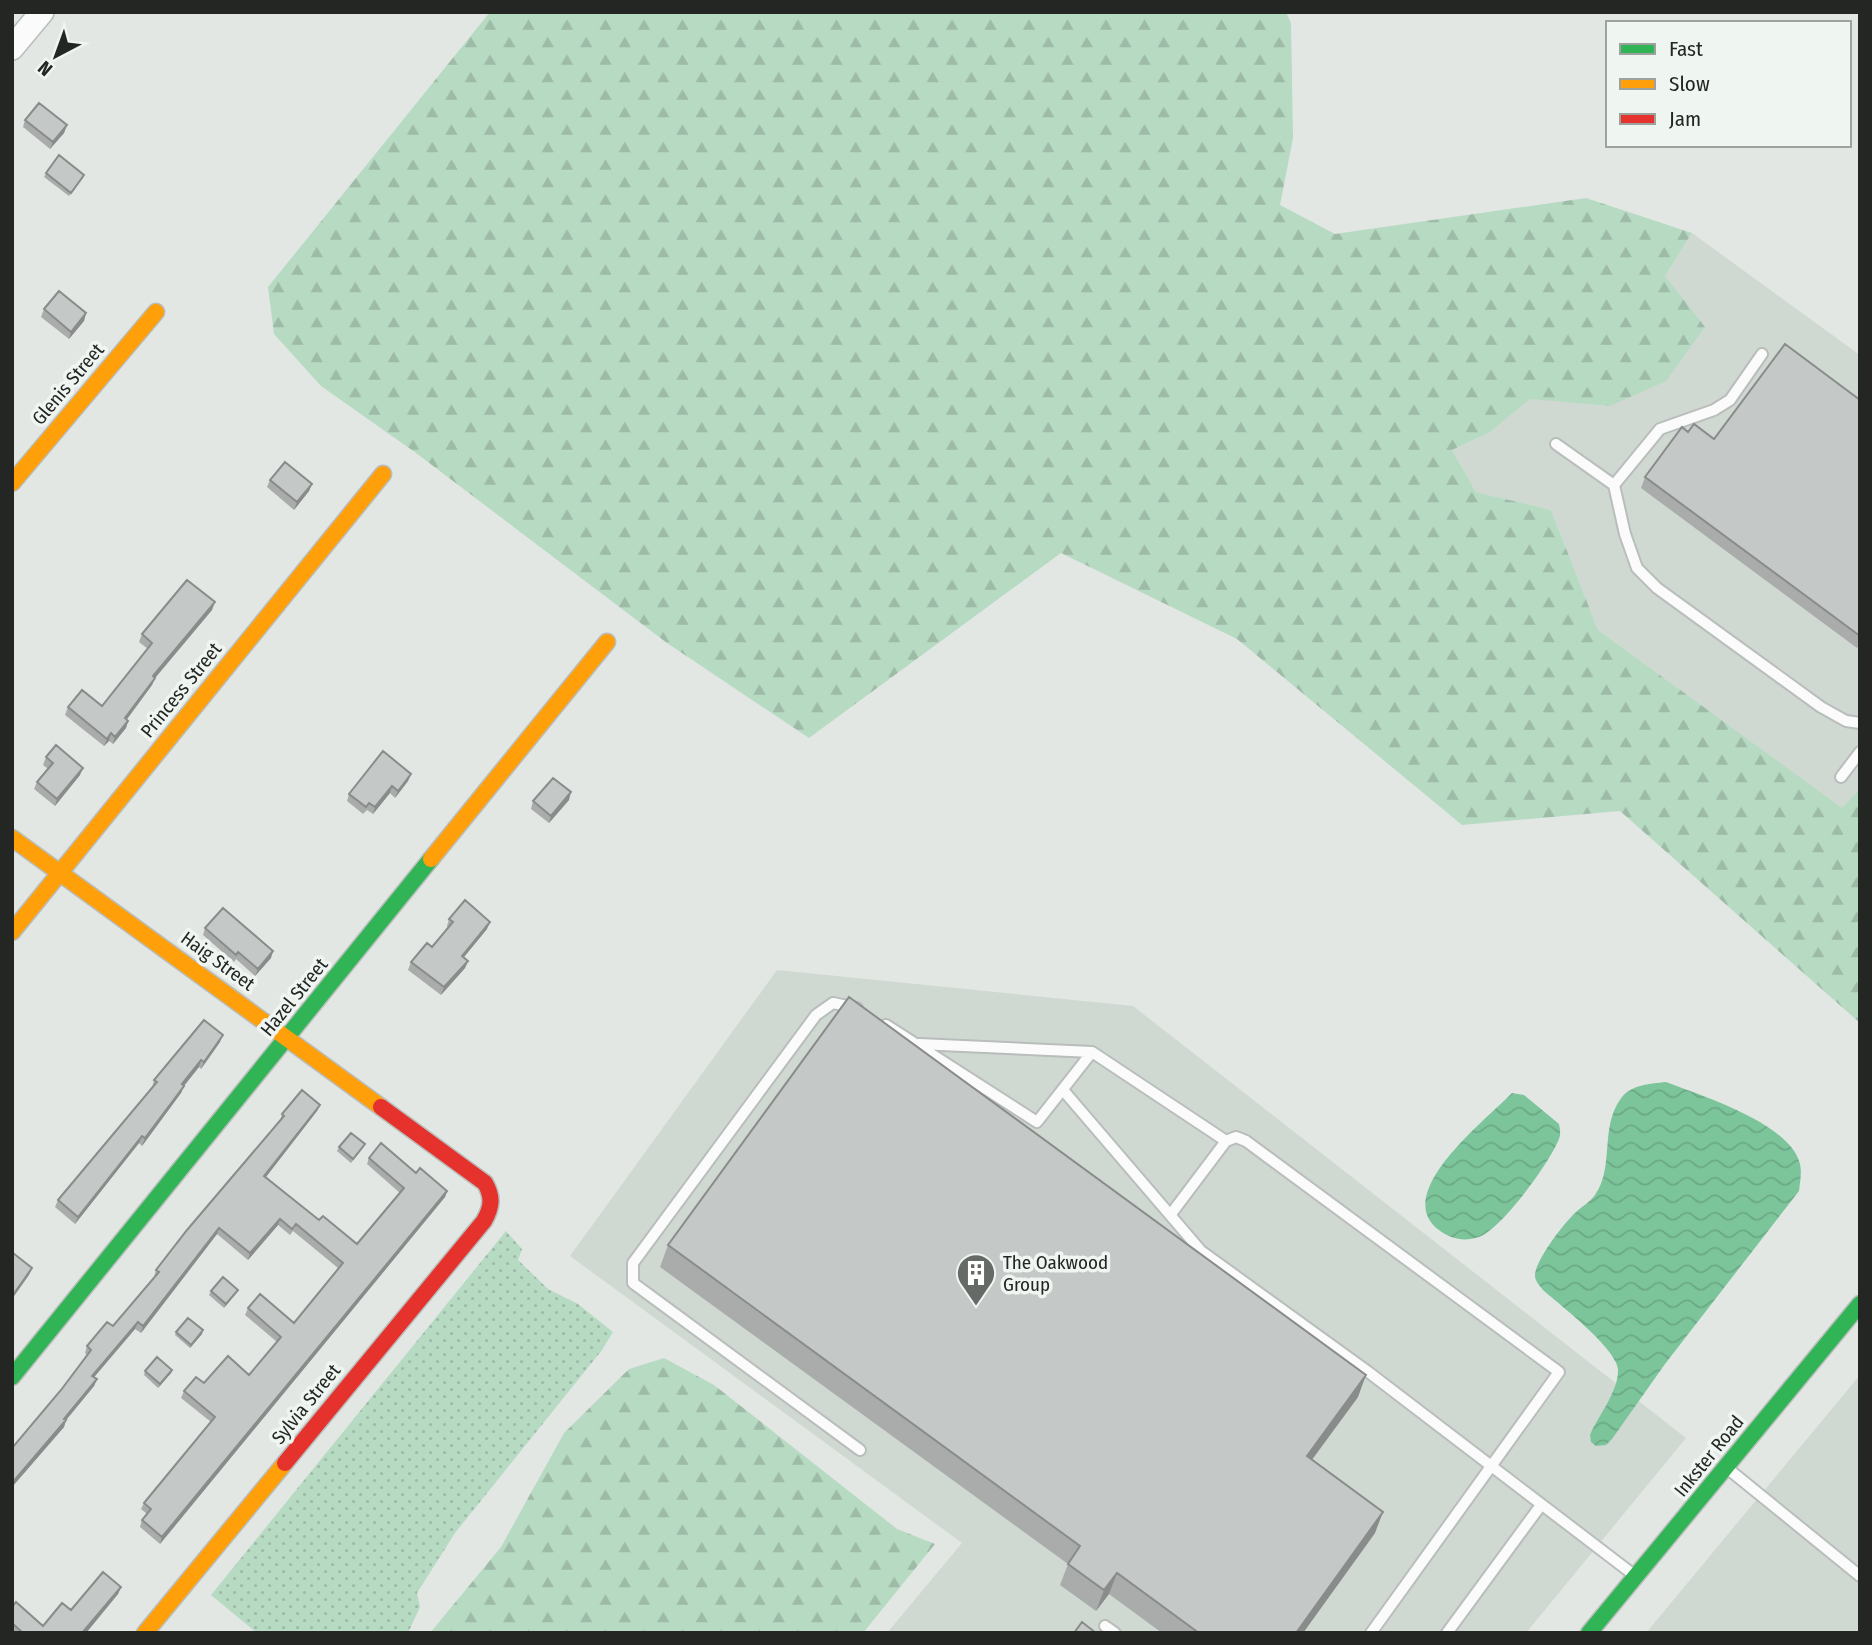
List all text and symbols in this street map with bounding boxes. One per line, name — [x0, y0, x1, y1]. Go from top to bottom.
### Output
north arrow — [21, 21, 91, 91]
legend — [1606, 21, 1851, 147]
text: Fast — [1669, 36, 1703, 62]
text: N — [33, 56, 57, 81]
text: Slow — [1669, 71, 1710, 97]
text: Jam — [1669, 106, 1701, 132]
street label: Glenis Street — [27, 338, 109, 429]
street label: Princess Street — [136, 637, 227, 742]
street label: Haig Street — [177, 926, 260, 996]
street label: Hazel Street — [256, 953, 333, 1041]
place label: The Oakwood Group — [1003, 1251, 1108, 1296]
building icon: The Oakwood Group — [955, 1252, 997, 1307]
street label: Sylvia Street — [267, 1359, 346, 1449]
street label: Inkster Road — [1669, 1411, 1749, 1501]

